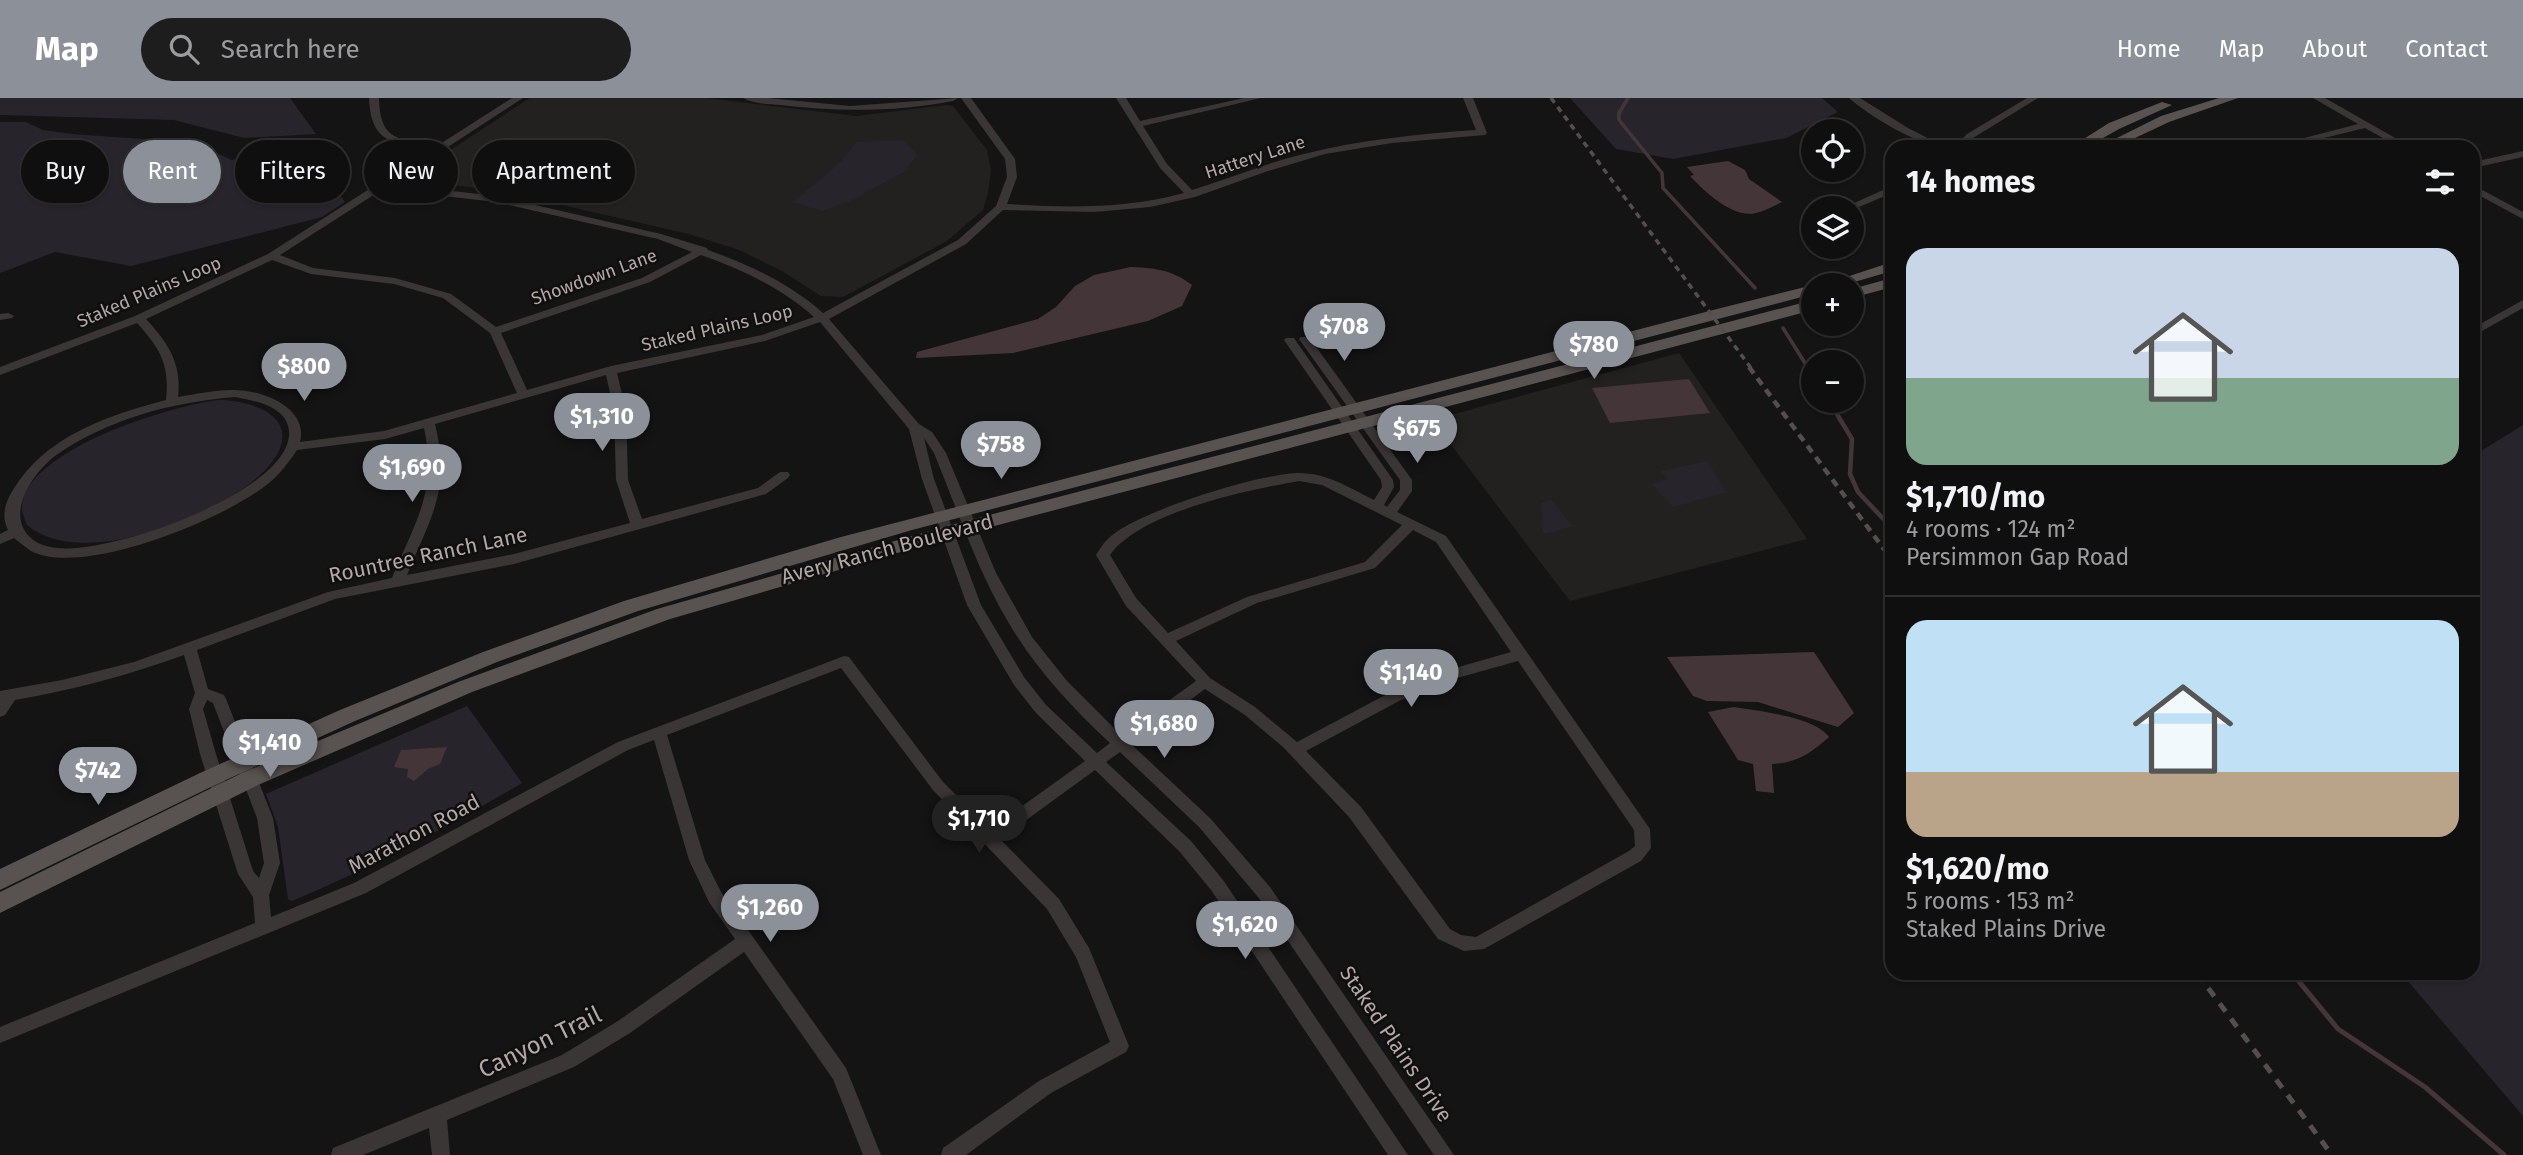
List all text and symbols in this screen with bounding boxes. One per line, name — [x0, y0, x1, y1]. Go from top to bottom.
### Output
search box — [141, 18, 631, 81]
text: Map — [35, 29, 99, 69]
icon: search — [165, 30, 203, 68]
text: Search here — [221, 34, 360, 65]
text: Home — [2117, 35, 2181, 63]
text: Map — [2219, 35, 2265, 63]
text: About — [2303, 35, 2367, 63]
text: Contact — [2405, 35, 2488, 63]
map controls — [1801, 119, 1864, 413]
button: locate — [1801, 119, 1864, 182]
street label: Hattery Lane — [1202, 130, 1308, 184]
chip: Buy — [21, 140, 109, 203]
chip: Rent — [123, 140, 221, 203]
chip: Filters — [235, 140, 350, 203]
chip: New — [364, 140, 458, 203]
chip: Apartment — [472, 140, 635, 203]
icon: filters — [2421, 163, 2459, 201]
text: 14 homes — [1906, 164, 2035, 200]
button: layers — [1801, 196, 1864, 259]
street label: Showdown Lane — [528, 244, 660, 310]
street label: Staked Plains Loop — [74, 252, 224, 332]
button: + — [1801, 273, 1864, 336]
icon: home — [2120, 294, 2246, 420]
street label: Staked Plains Loop — [639, 300, 795, 356]
pin: $708 — [1303, 303, 1385, 363]
text: $708 — [1319, 312, 1369, 340]
pin: $780 — [1553, 322, 1635, 381]
text: $780 — [1569, 330, 1619, 358]
pin: $800 — [263, 344, 345, 403]
button: − — [1801, 350, 1864, 413]
text: $800 — [278, 352, 330, 380]
pin: $1,310 — [545, 394, 659, 453]
text: $1,310 — [570, 402, 634, 430]
pin: $675 — [1376, 406, 1458, 465]
text: $675 — [1393, 414, 1441, 442]
pin: $758 — [960, 422, 1042, 481]
text: $758 — [977, 430, 1025, 458]
pin: $1,690 — [355, 444, 469, 504]
text: $1,690 — [379, 453, 445, 481]
text: $1,710/mo — [1906, 479, 2045, 515]
street label: Avery Ranch Boulevard — [778, 508, 996, 590]
text: 4 rooms · 124 m² — [1906, 515, 2075, 543]
street label: Rountree Ranch Lane — [326, 521, 530, 589]
text: Persimmon Gap Road — [1906, 543, 2129, 571]
pin: $1,140 — [1354, 650, 1468, 709]
text: $1,140 — [1380, 658, 1442, 686]
icon: home — [2120, 666, 2246, 792]
pin: $1,680 — [1107, 700, 1221, 760]
text: $1,680 — [1130, 709, 1198, 737]
pin: $1,410 — [213, 720, 327, 779]
text: $1,410 — [239, 728, 301, 756]
pin: $742 — [57, 748, 139, 807]
text: $742 — [75, 756, 121, 784]
street label: Marathon Road — [344, 788, 484, 880]
pin: $1,710 — [922, 796, 1036, 855]
text: $1,710 — [948, 804, 1010, 832]
text: $1,620/mo — [1906, 851, 2049, 887]
pin: $1,260 — [713, 884, 827, 944]
text: 5 rooms · 153 m² — [1906, 887, 2075, 915]
text: $1,260 — [737, 893, 803, 921]
pin: $1,620 — [1188, 902, 1302, 961]
text: $1,620 — [1212, 910, 1278, 938]
text: Staked Plains Drive — [1906, 915, 2106, 943]
street label: Staked Plains Drive — [1334, 961, 1458, 1127]
street label: Canyon Trail — [474, 1000, 606, 1084]

